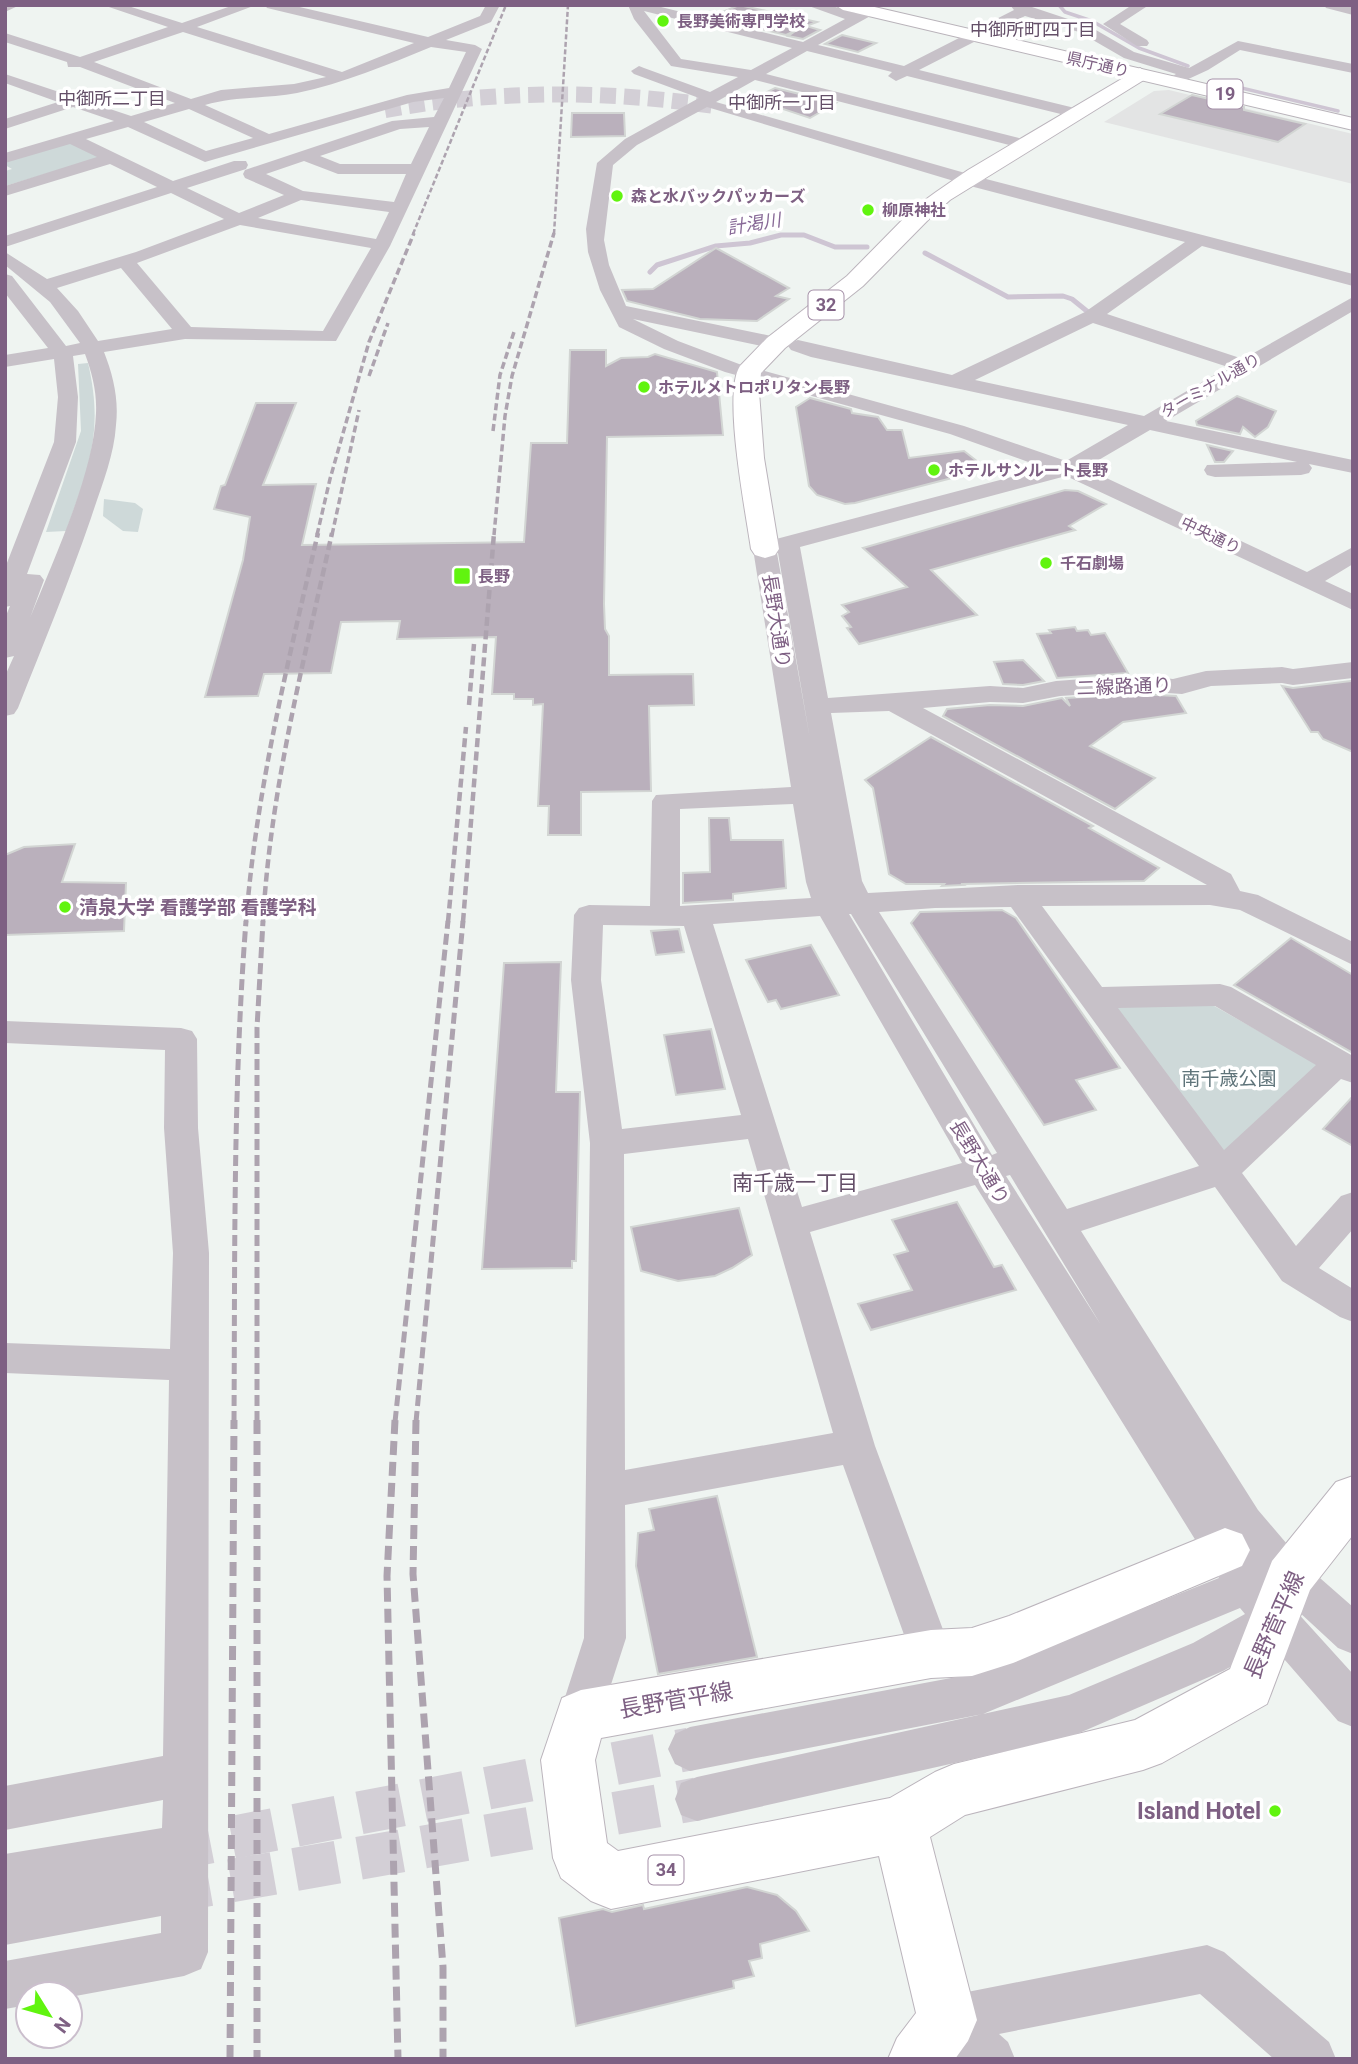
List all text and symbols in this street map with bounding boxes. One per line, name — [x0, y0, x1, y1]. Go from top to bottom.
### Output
place label: 長野美術専門学校 — [677, 12, 805, 31]
marker: 長野美術専門学校 — [655, 13, 671, 29]
district label: 中御所町四丁目 — [970, 19, 1096, 40]
street label: 県庁通り — [1065, 48, 1131, 81]
road number: 19 — [1208, 80, 1242, 108]
district label: 中御所二丁目 — [58, 88, 166, 109]
district label: 中御所一丁目 — [728, 92, 836, 113]
place label: 森と水バックパッカーズ — [631, 187, 805, 206]
marker: 森と水バックパッカーズ — [609, 188, 625, 204]
place label: 柳原神社 — [882, 201, 946, 220]
marker: 柳原神社 — [860, 202, 876, 218]
water label: 計渇川 — [726, 209, 784, 238]
road number: 32 — [808, 290, 844, 320]
street label: ターミナル通り — [1157, 349, 1264, 422]
place label: ホテルメトロポリタン長野 — [658, 378, 850, 397]
marker: ホテルメトロポリタン長野 — [636, 379, 652, 395]
place label: ホテルサンルート長野 — [948, 461, 1108, 480]
marker: ホテルサンルート長野 — [926, 462, 942, 478]
street label: 中央通り — [1178, 513, 1244, 558]
place label: 千石劇場 — [1060, 554, 1124, 573]
marker: 千石劇場 — [1038, 555, 1054, 571]
marker: 長野 — [452, 566, 472, 586]
place label: 長野 — [478, 567, 510, 586]
street label: 長野大通り — [758, 572, 795, 670]
street label: 二線路通り — [1076, 673, 1172, 700]
place label: 清泉大学 看護学部 看護学科 — [79, 896, 316, 919]
marker: 清泉大学 看護学部 看護学科 — [57, 899, 73, 915]
park label: 南千歳公園 — [1181, 1067, 1277, 1090]
street label: 長野大通り — [945, 1116, 1014, 1209]
district label: 南千歳一丁目 — [732, 1171, 858, 1195]
street label: 長野菅平線 — [1239, 1567, 1310, 1683]
street label: 長野菅平線 — [617, 1677, 735, 1724]
place label: Island Hotel — [1137, 1798, 1261, 1825]
marker: Island Hotel — [1267, 1803, 1283, 1819]
road number: 34 — [648, 1856, 684, 1884]
north arrow — [14, 1980, 84, 2050]
text: N — [49, 2013, 75, 2037]

